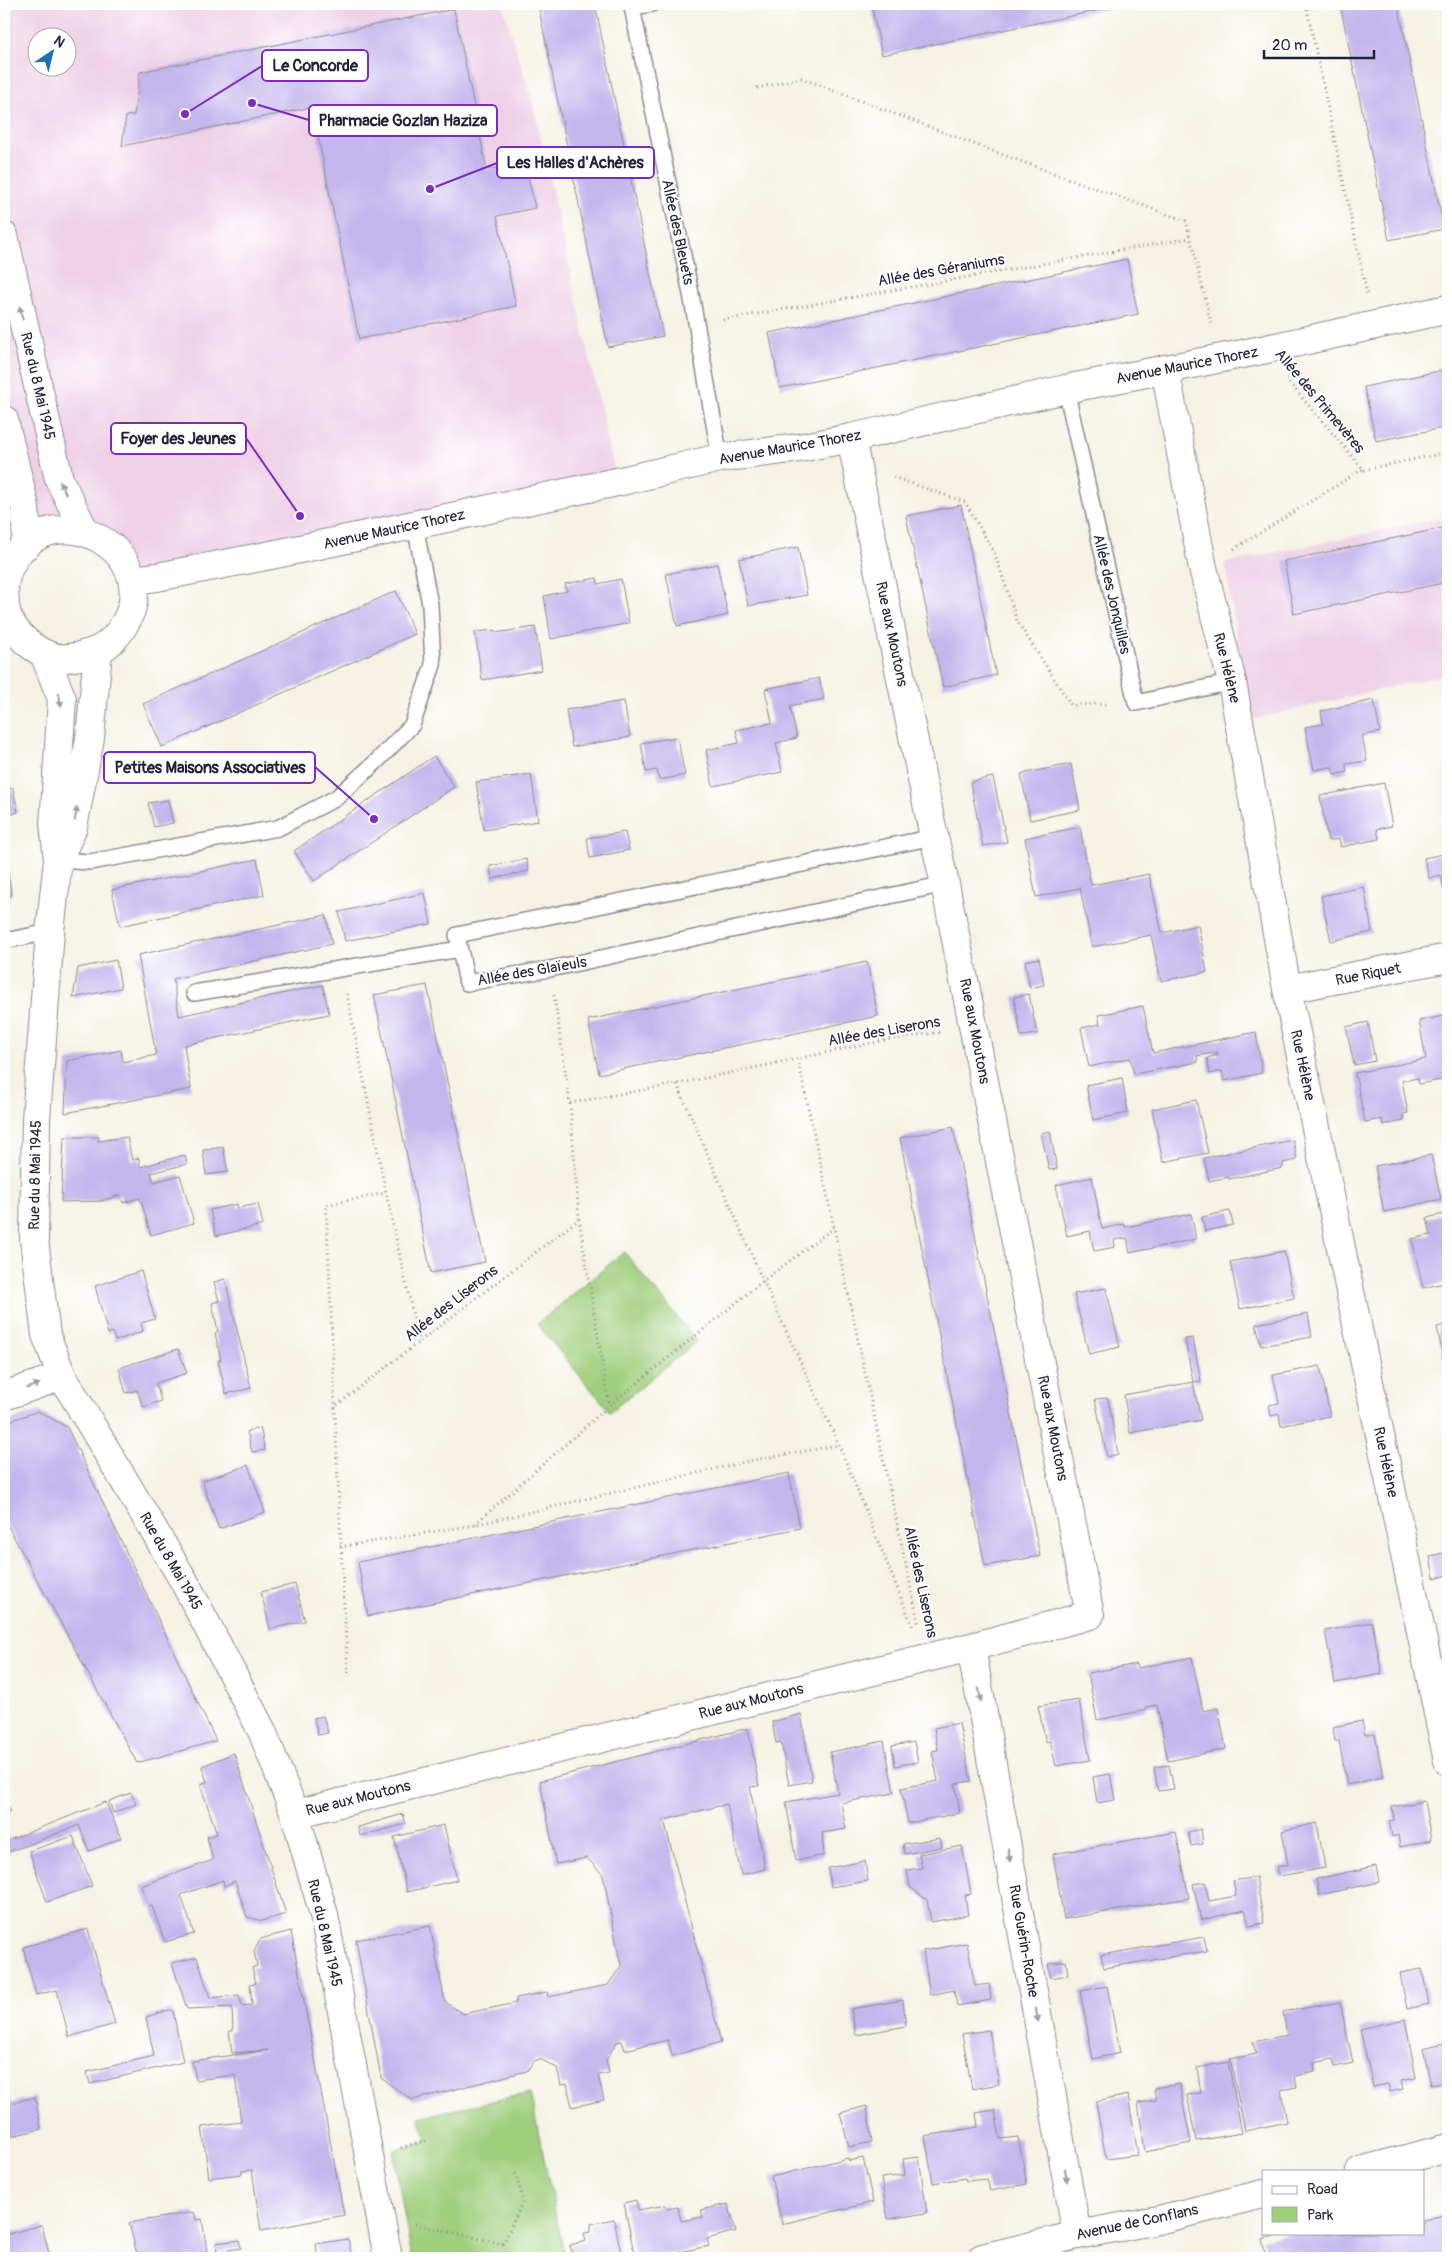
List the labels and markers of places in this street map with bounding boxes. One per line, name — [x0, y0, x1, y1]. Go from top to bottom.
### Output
callout: Le Concorde — [262, 50, 368, 81]
callout: Pharmacie Gozlan Haziza — [309, 105, 497, 136]
callout: Les Halles d'Achères — [497, 147, 654, 178]
callout: Foyer des Jeunes — [111, 423, 246, 454]
callout: Petites Maisons Associatives — [104, 752, 315, 783]

